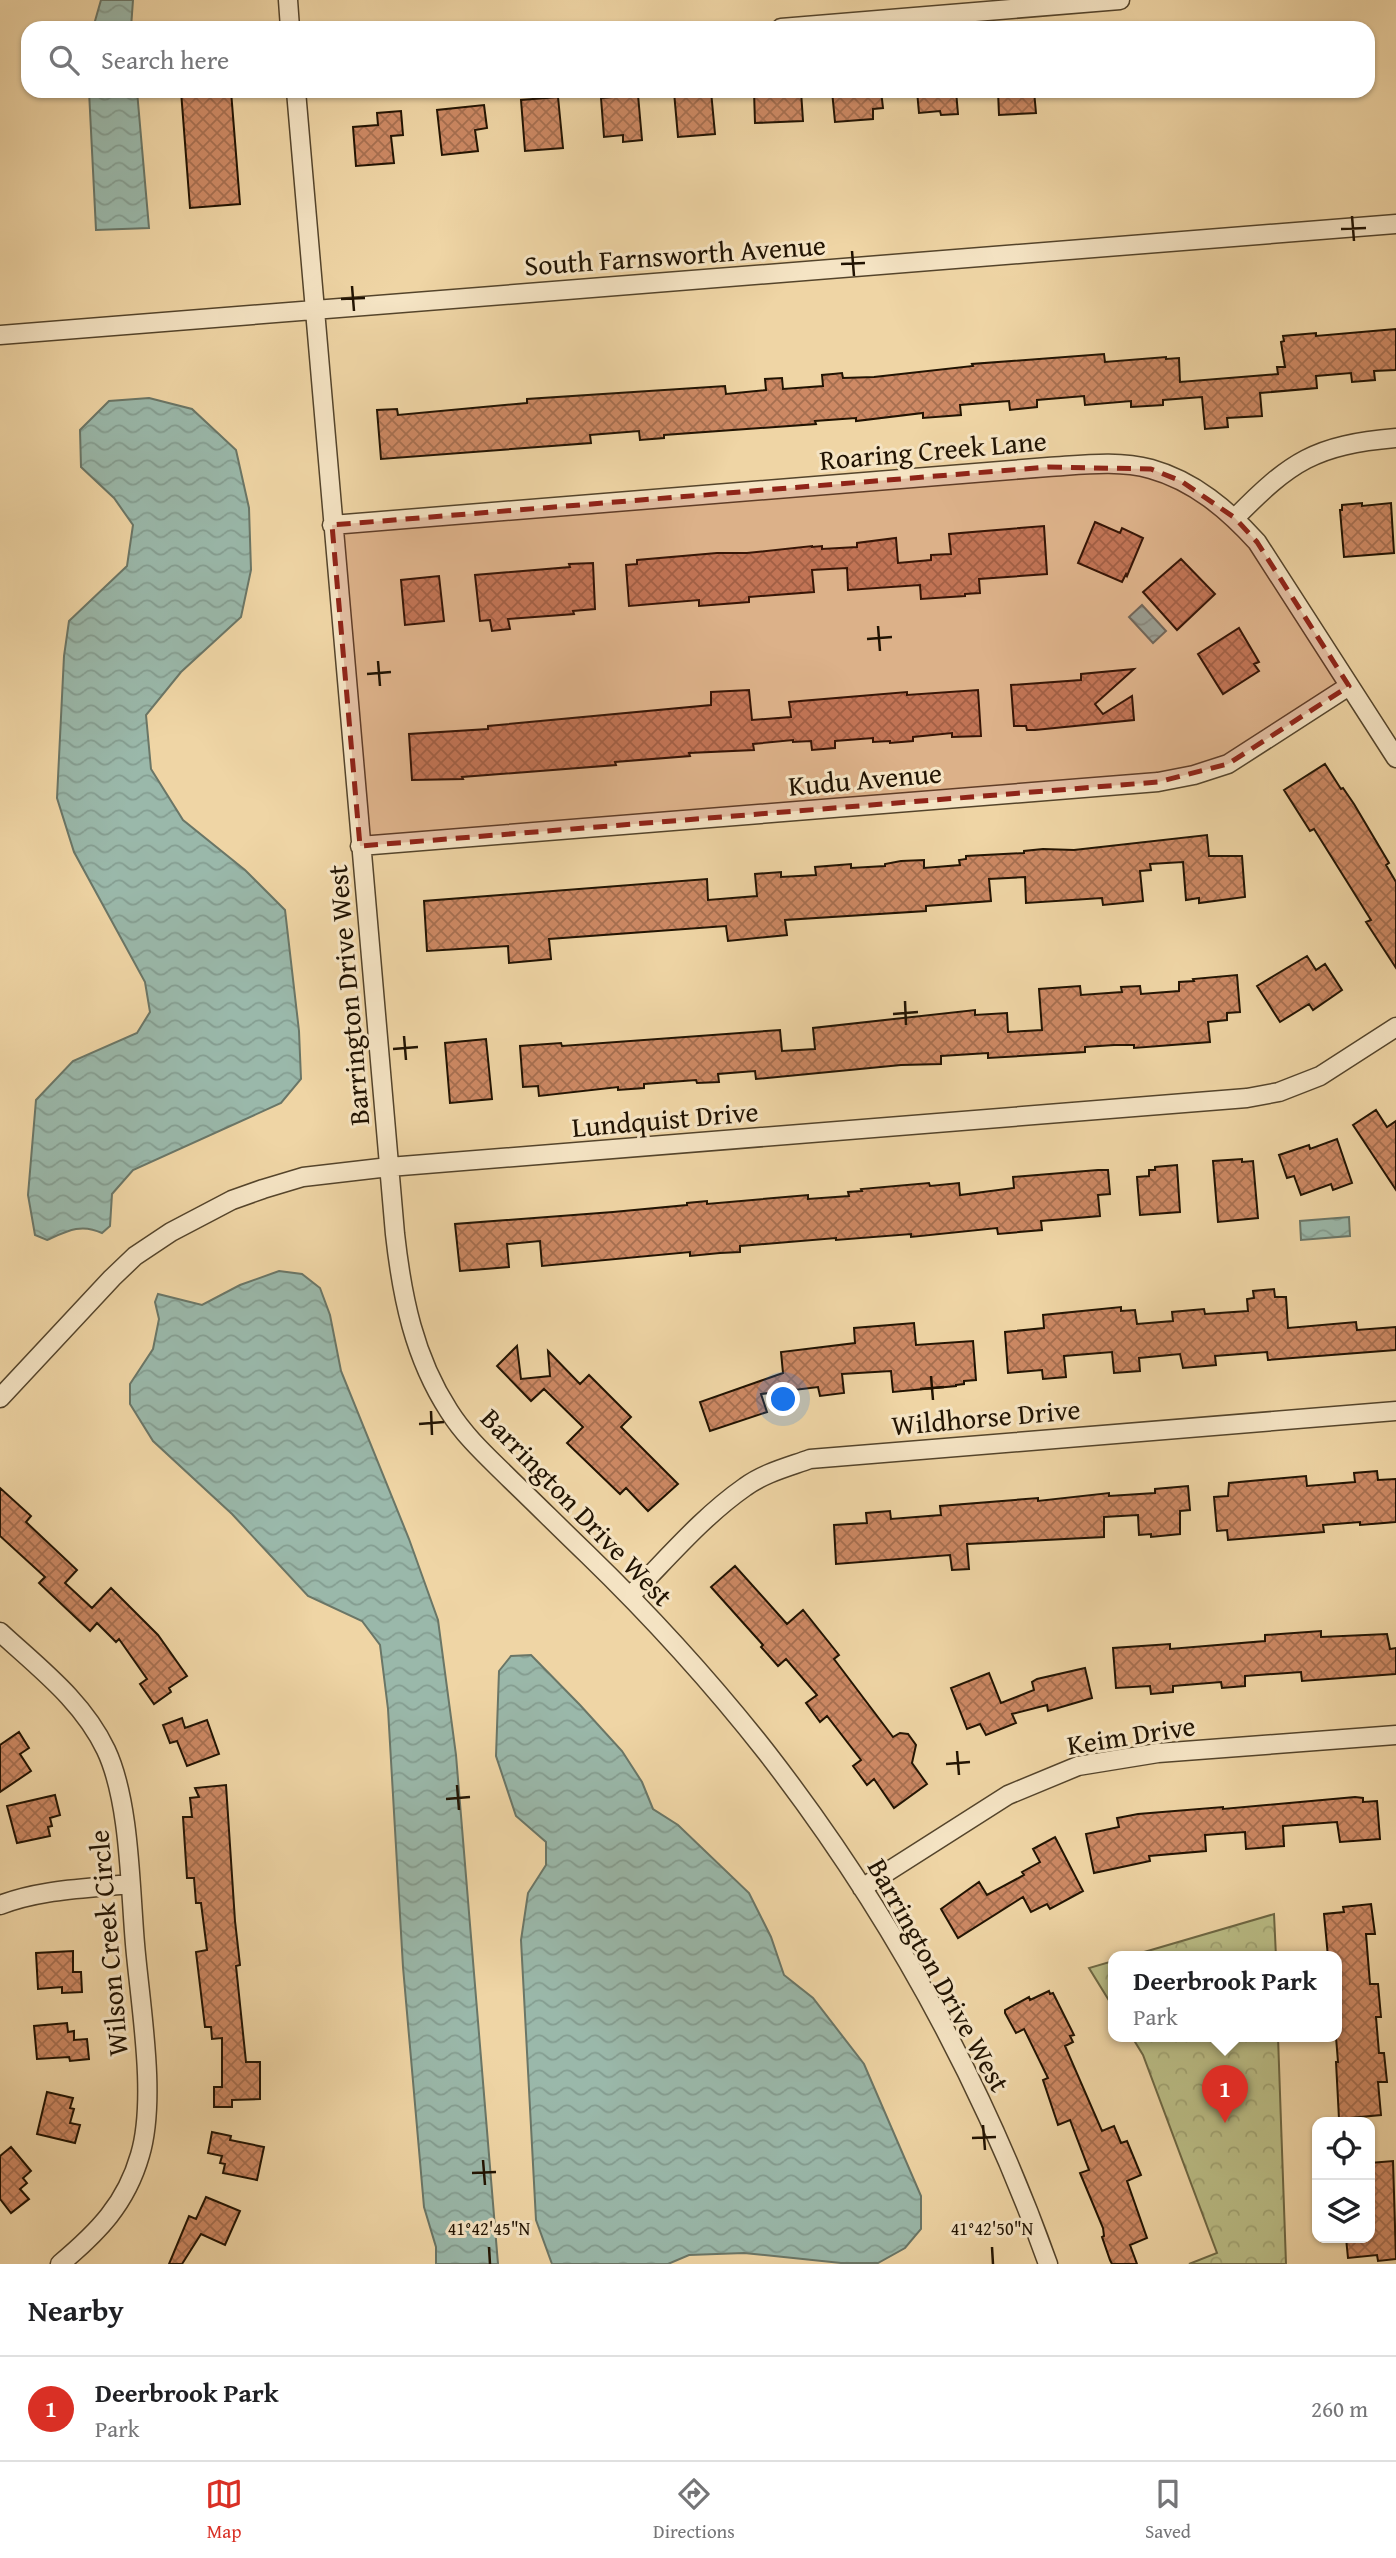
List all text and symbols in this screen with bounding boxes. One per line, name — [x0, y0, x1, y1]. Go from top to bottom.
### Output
search box — [21, 21, 1375, 98]
text: Search here — [101, 40, 229, 79]
icon: search — [45, 41, 83, 79]
street label: South Farnsworth Avenue — [523, 224, 827, 285]
street label: Roaring Creek Lane — [818, 419, 1048, 480]
street label: Kudu Avenue — [786, 751, 943, 806]
street label: Barrington Drive West — [316, 863, 379, 1127]
street label: Lundquist Drive — [570, 1090, 760, 1147]
your location — [766, 1382, 800, 1416]
street label: Wildhorse Drive — [890, 1388, 1082, 1445]
street label: Barrington Drive West — [472, 1398, 683, 1615]
street label: Keim Drive — [1064, 1704, 1198, 1765]
street label: Wilson Creek Circle — [77, 1828, 138, 2058]
street label: Barrington Drive West — [858, 1850, 1021, 2099]
popup — [1108, 1951, 1342, 2042]
text: Deerbrook Park — [1133, 1961, 1317, 2000]
text: Park — [1133, 2000, 1178, 2033]
pin: 1 — [1202, 2065, 1248, 2123]
map controls — [1312, 2117, 1375, 2243]
button: locate — [1312, 2117, 1375, 2180]
button: layers — [1312, 2180, 1375, 2243]
text: 41°42'45"N — [448, 2215, 531, 2242]
text: 41°42'50"N — [951, 2215, 1034, 2242]
text: Nearby — [28, 2288, 124, 2332]
text: Deerbrook Park — [95, 2373, 279, 2412]
text: 1 — [45, 2392, 57, 2425]
text: 260 m — [1311, 2392, 1368, 2425]
text: Park — [95, 2412, 139, 2445]
tab: Map — [205, 2475, 243, 2545]
tab: Directions — [653, 2475, 735, 2545]
tab: Saved — [1145, 2475, 1191, 2545]

